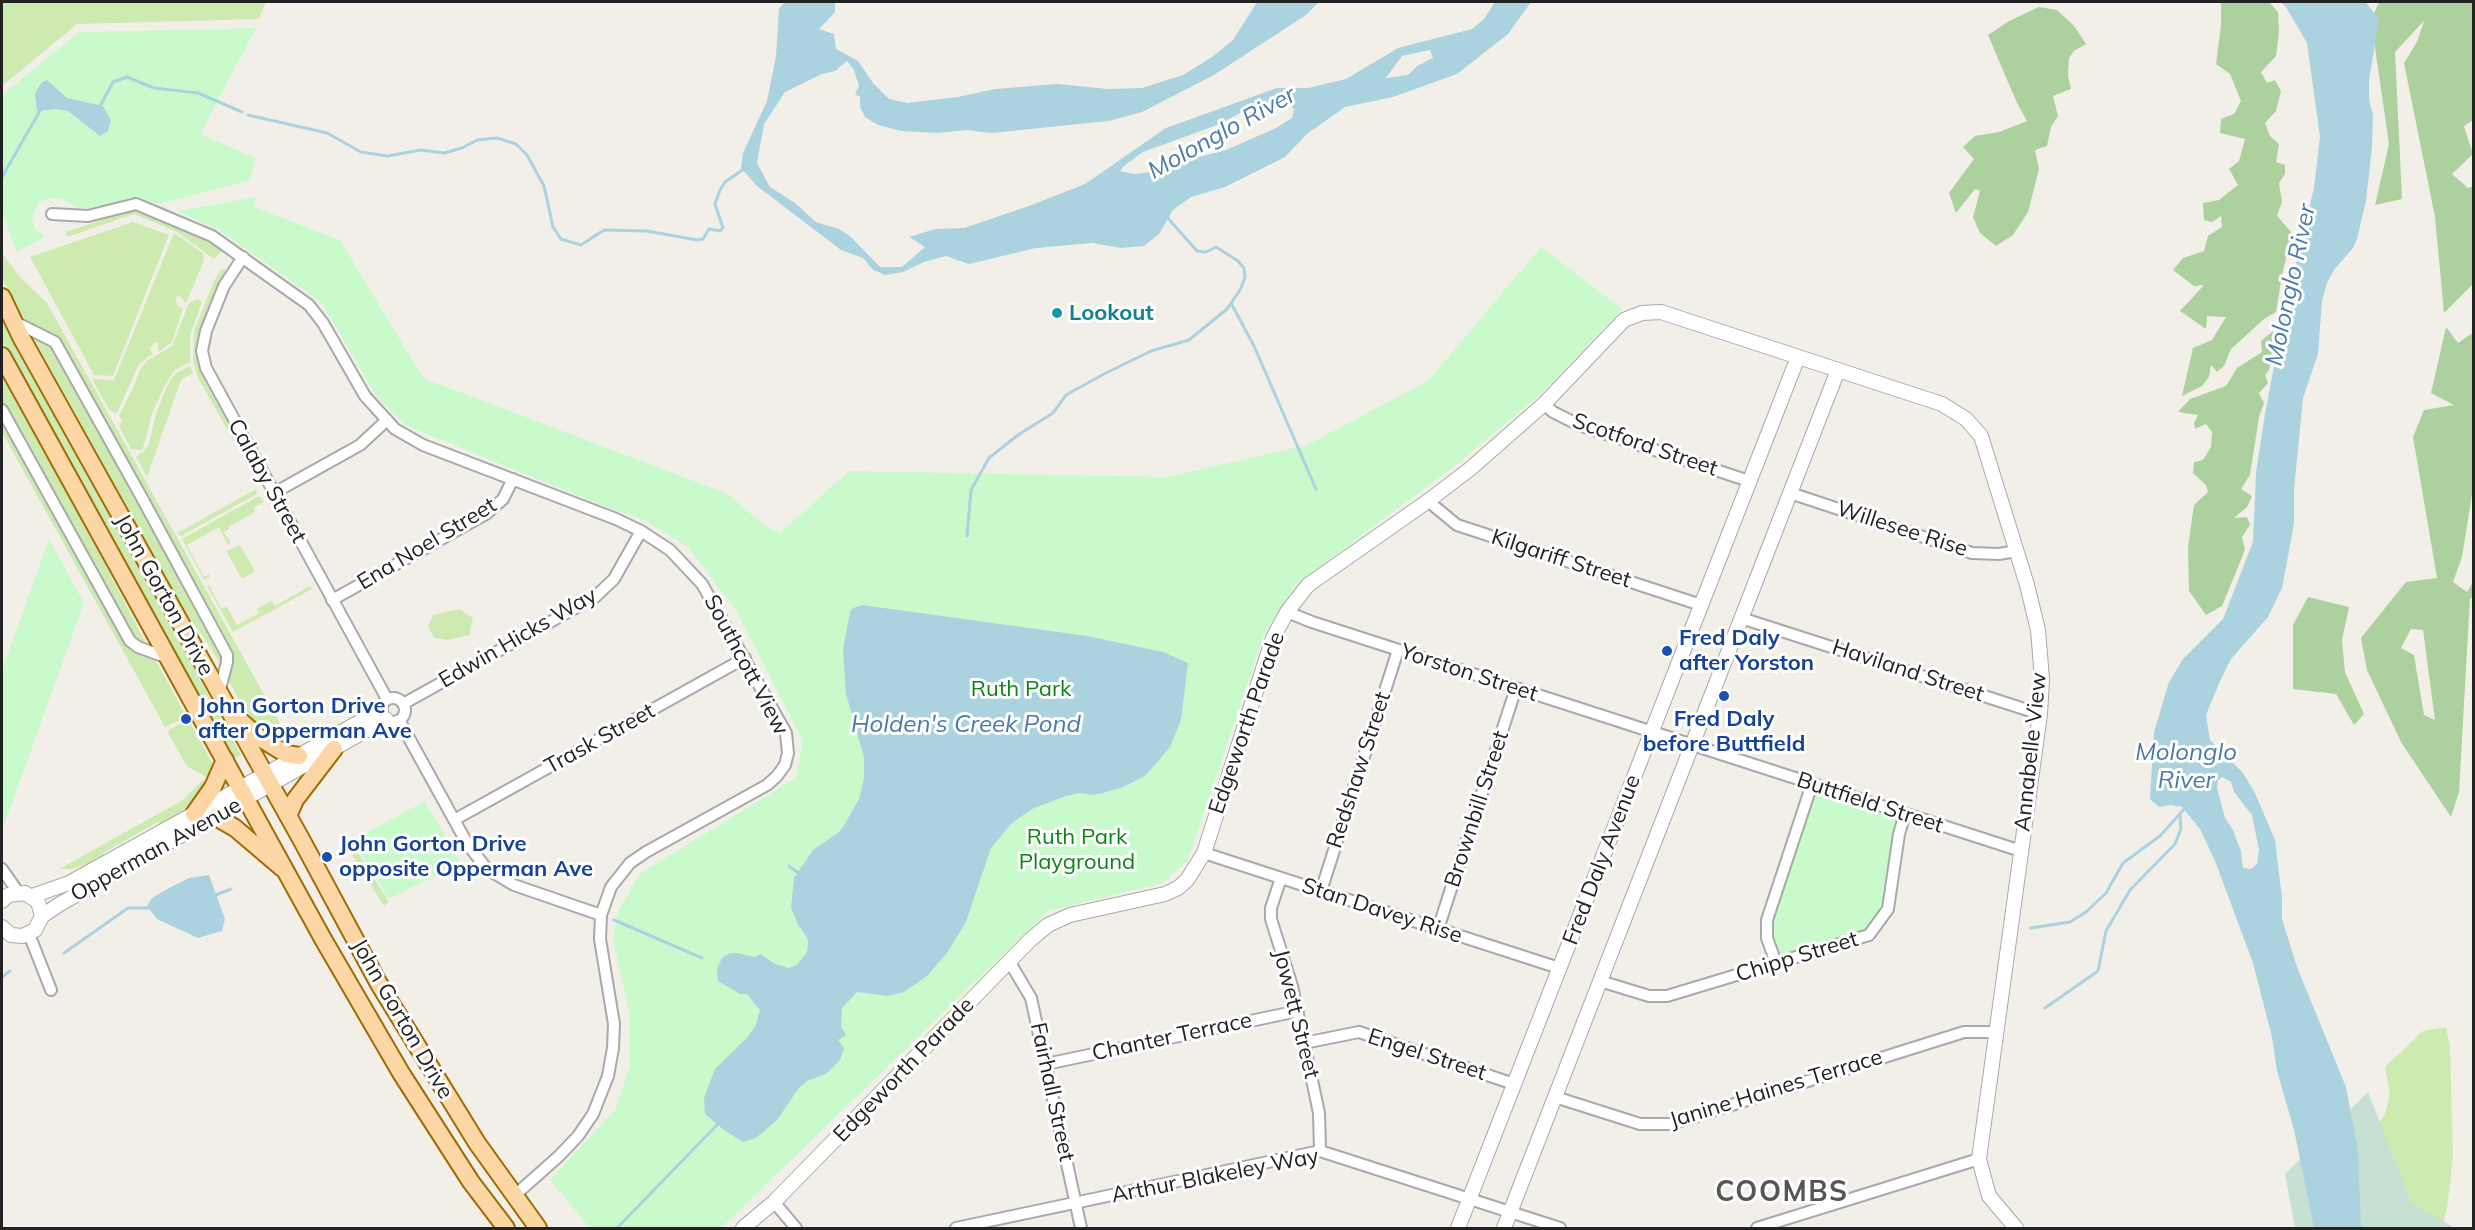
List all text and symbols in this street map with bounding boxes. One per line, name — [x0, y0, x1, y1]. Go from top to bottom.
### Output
water label: Molonglo River — [1143, 81, 1301, 185]
water label: Molonglo River — [2260, 202, 2322, 368]
place label: Lookout — [1069, 300, 1154, 326]
marker: Lookout — [1050, 306, 1064, 320]
street label: Scotford Street — [1569, 408, 1721, 482]
street label: Calaby Street — [222, 414, 312, 548]
street label: Ena Noel Street — [353, 492, 501, 596]
street label: Willesee Rise — [1833, 495, 1971, 563]
street label: John Gorton Drive — [109, 510, 219, 680]
street label: Kilgariff Street — [1488, 524, 1634, 594]
street label: Edwin Hicks Way — [434, 582, 602, 694]
street label: Southcott View — [698, 590, 794, 740]
place label: Fred Daly after Yorston — [1679, 625, 1814, 676]
street label: Edgeworth Parade — [1203, 629, 1291, 817]
street label: Haviland Street — [1829, 634, 1987, 708]
street label: Yorston Street — [1397, 638, 1541, 708]
marker: Fred Daly after Yorston — [1660, 644, 1674, 658]
street label: Annabelle View — [2010, 671, 2052, 833]
park label: Ruth Park — [971, 676, 1071, 702]
street label: Redshaw Street — [1321, 689, 1397, 851]
marker: Fred Daly before Buttfield — [1717, 689, 1731, 703]
place label: John Gorton Drive after Opperman Ave — [198, 693, 412, 744]
street label: Trask Street — [540, 698, 660, 780]
place label: Fred Daly before Buttfield — [1643, 706, 1805, 758]
water label: Holden's Creek Pond — [851, 711, 1081, 739]
marker: John Gorton Drive after Opperman Ave — [179, 712, 193, 726]
street label: Brownbill Street — [1439, 728, 1515, 890]
water label: Molonglo River — [2135, 739, 2237, 795]
street label: Buttfield Street — [1793, 767, 1947, 839]
street label: Fred Daly Avenue — [1557, 771, 1647, 949]
street label: Opperman Avenue — [66, 792, 246, 908]
park label: Ruth Park Playground — [1019, 824, 1135, 876]
place label: John Gorton Drive opposite Opperman Ave — [339, 831, 593, 882]
marker: John Gorton Drive opposite Opperman Ave — [320, 850, 334, 864]
street label: Stan Davey Rise — [1299, 873, 1465, 949]
street label: Chipp Street — [1733, 926, 1861, 988]
street label: John Gorton Drive — [345, 934, 459, 1104]
street label: Jowett Street — [1267, 947, 1325, 1081]
street label: Edgeworth Parade — [828, 992, 980, 1148]
street label: Chanter Terrace — [1090, 1007, 1254, 1067]
street label: Fairhall Street — [1024, 1020, 1080, 1164]
street label: Engel Street — [1364, 1023, 1490, 1087]
street label: Janine Haines Terrace — [1666, 1044, 1886, 1134]
street label: Arthur Blakeley Way — [1109, 1143, 1321, 1209]
district label: COOMBS — [1715, 1176, 1849, 1210]

